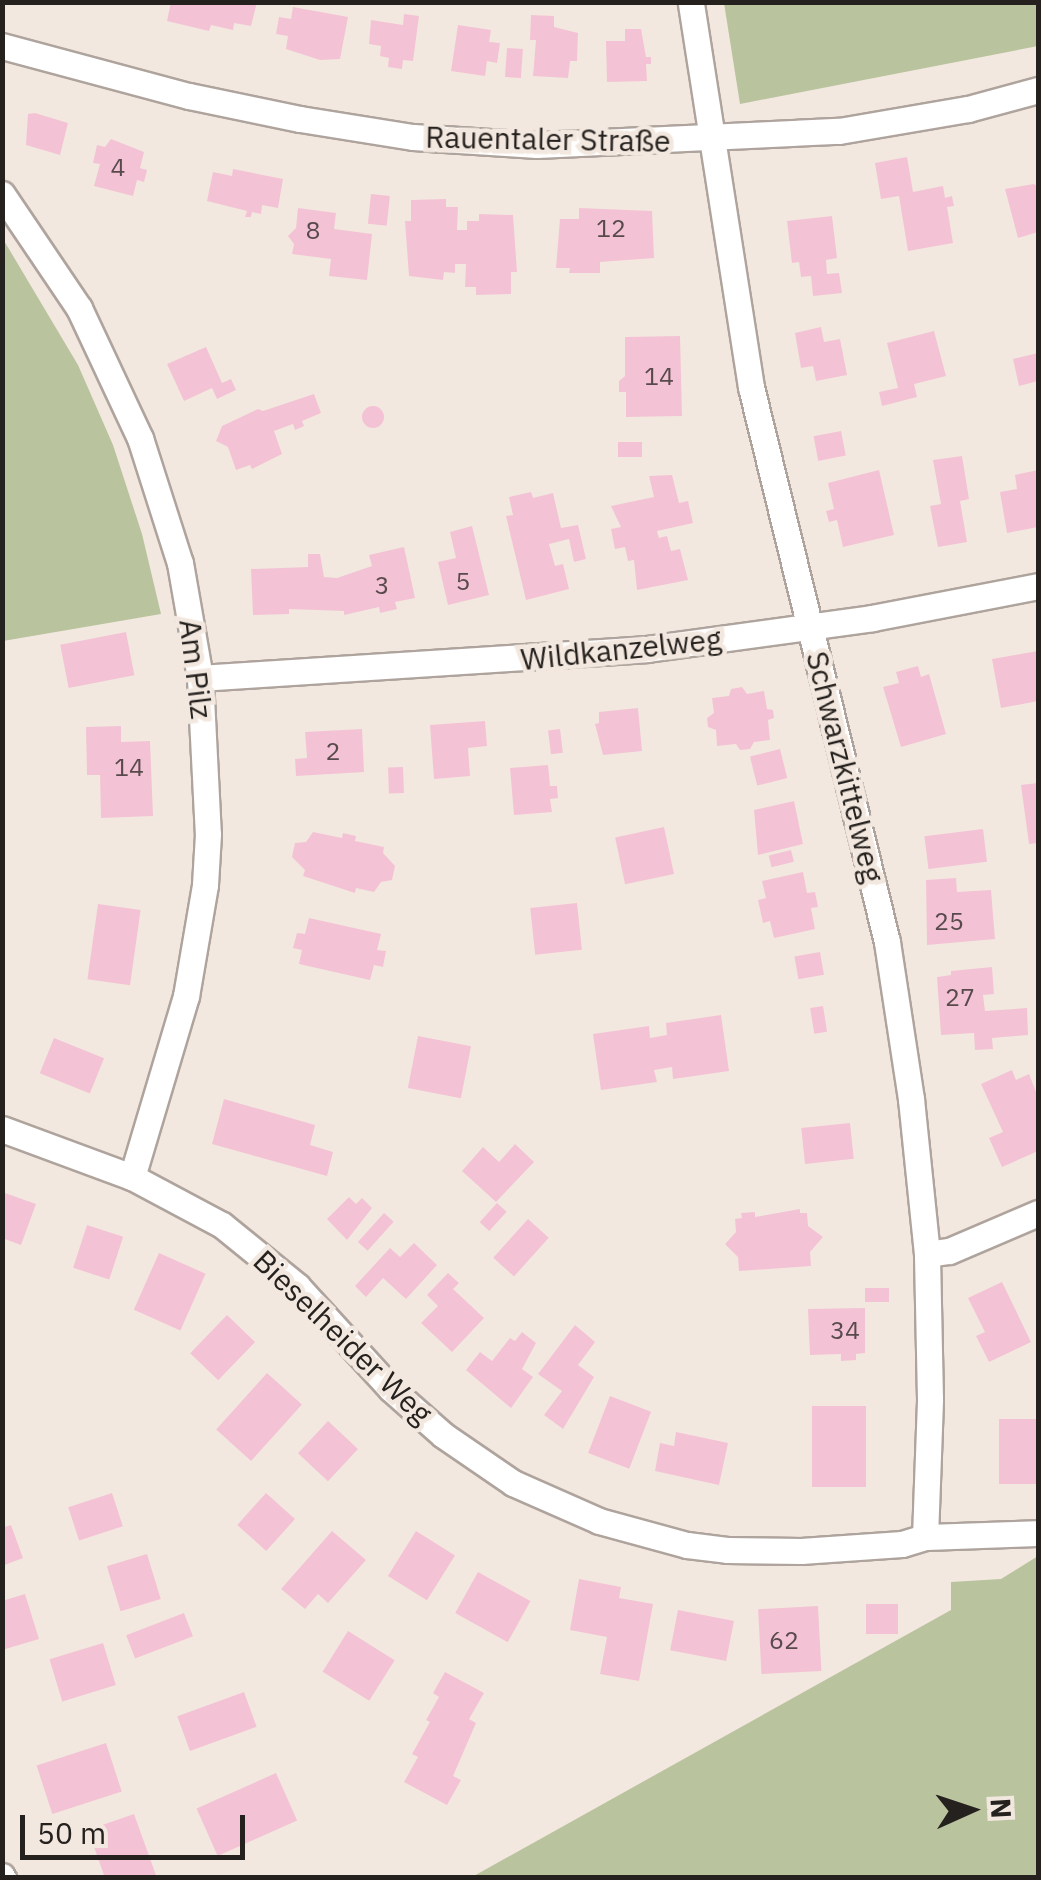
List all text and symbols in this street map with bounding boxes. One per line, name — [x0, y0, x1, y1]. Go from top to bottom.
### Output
street label: Rauentaler Straße — [425, 119, 671, 159]
house number: 4 — [111, 152, 125, 182]
house number: 12 — [596, 213, 626, 243]
house number: 8 — [306, 215, 320, 245]
house number: 14 — [644, 361, 674, 391]
house number: 5 — [456, 566, 470, 596]
house number: 3 — [375, 570, 389, 600]
street label: Am Pilz — [172, 617, 220, 721]
street label: Wildkanzelweg — [519, 621, 723, 677]
street label: Schwarzkittelweg — [799, 648, 891, 886]
house number: 2 — [326, 736, 340, 766]
house number: 14 — [114, 752, 144, 782]
house number: 25 — [934, 906, 964, 936]
house number: 27 — [945, 982, 975, 1012]
street label: Bieselheider Weg — [246, 1243, 440, 1431]
house number: 34 — [830, 1315, 860, 1345]
house number: 62 — [769, 1625, 799, 1655]
north arrow — [921, 1760, 1021, 1860]
scale bar — [25, 1795, 250, 1857]
text: N — [982, 1797, 1020, 1819]
text: 50 m — [37, 1813, 106, 1852]

